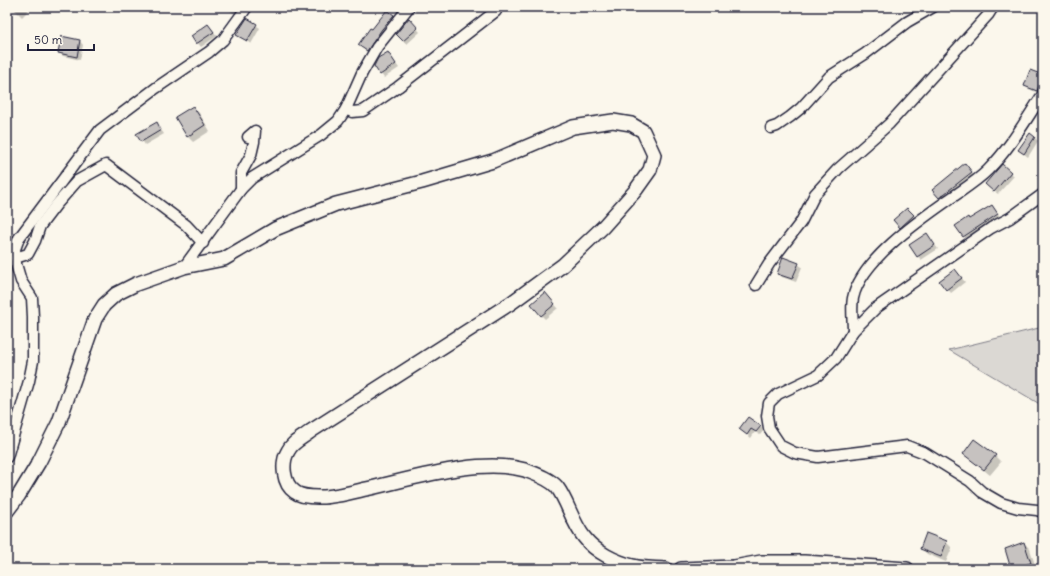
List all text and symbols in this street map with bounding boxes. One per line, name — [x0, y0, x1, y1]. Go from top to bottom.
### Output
scale bar — [28, 26, 94, 52]
text: 50 m — [34, 32, 63, 47]

